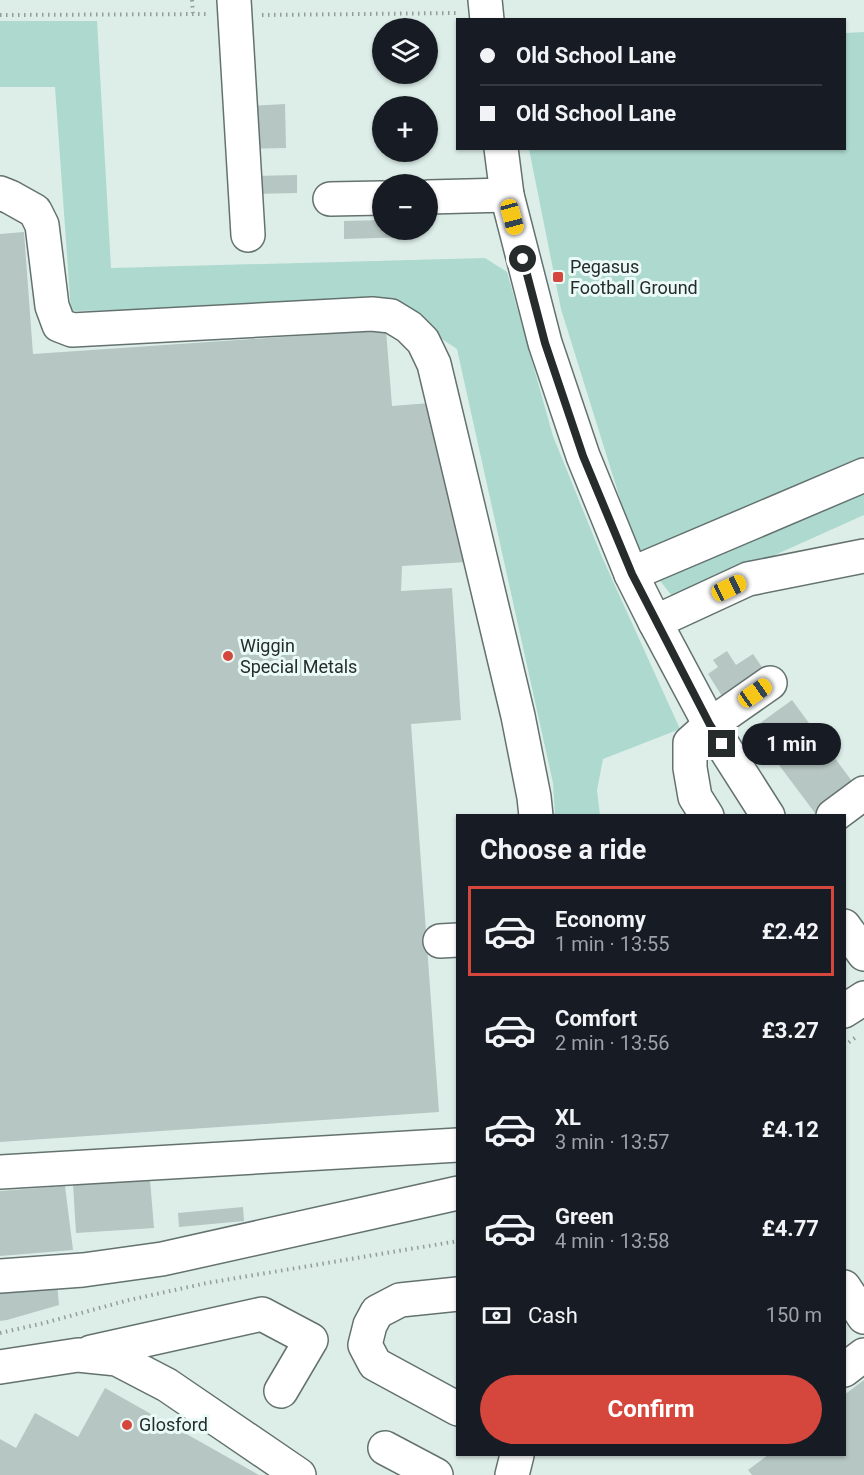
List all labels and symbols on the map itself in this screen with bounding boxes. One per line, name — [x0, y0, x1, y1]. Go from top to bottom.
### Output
car — [499, 197, 525, 237]
route start — [509, 245, 536, 272]
place label: Pegasus Football Ground — [570, 256, 698, 298]
marker: Pegasus Football Ground — [551, 270, 565, 284]
car — [709, 572, 749, 604]
place label: Wiggin Special Metals — [240, 635, 357, 677]
marker: Wiggin Special Metals — [221, 649, 235, 663]
car — [735, 675, 775, 711]
callout: 1 min — [743, 723, 842, 765]
route end — [708, 730, 735, 757]
place label: Glosford — [139, 1414, 208, 1435]
marker: Glosford — [120, 1418, 134, 1432]

